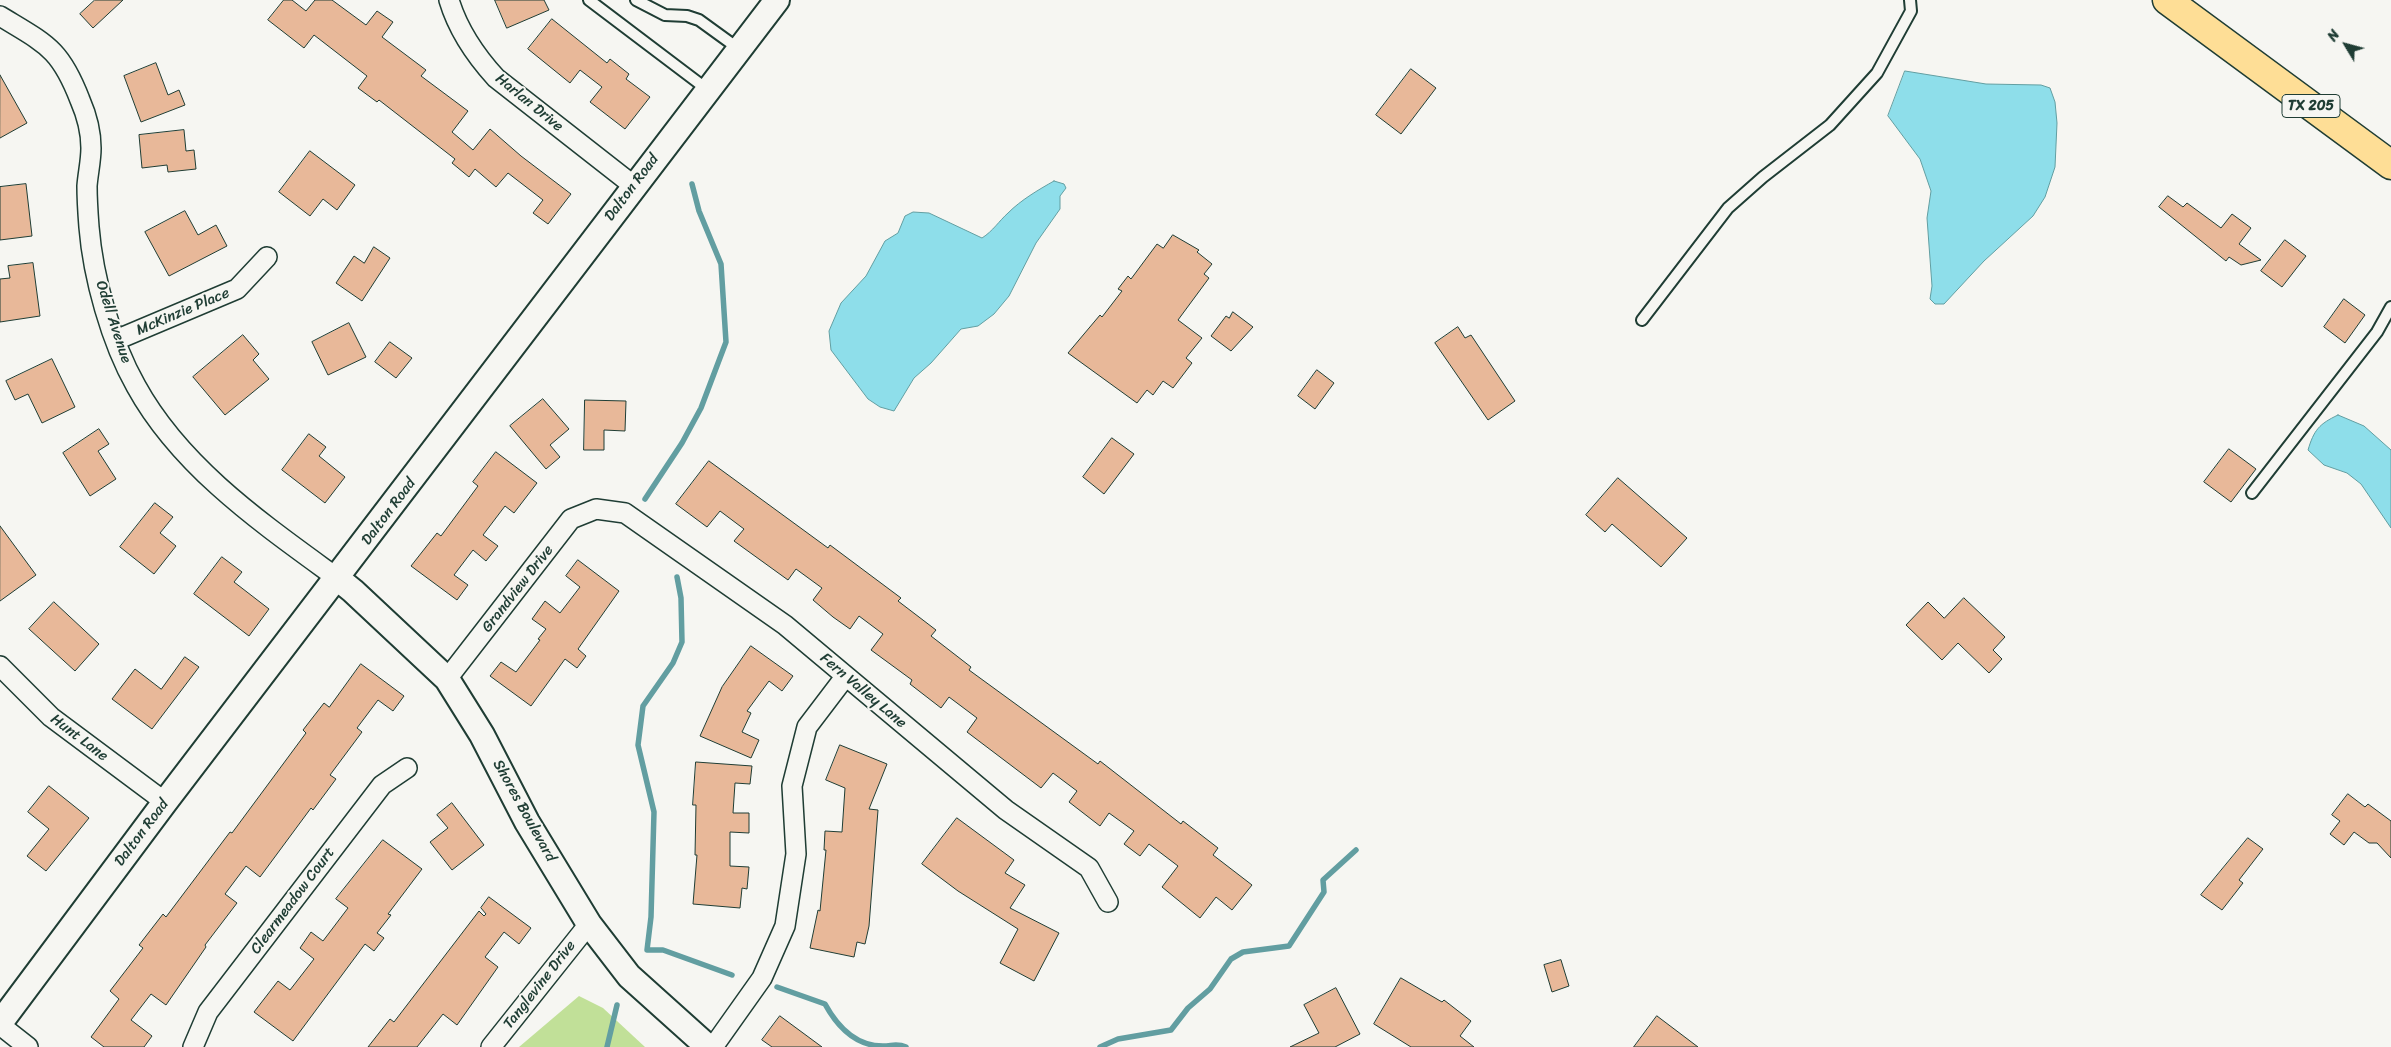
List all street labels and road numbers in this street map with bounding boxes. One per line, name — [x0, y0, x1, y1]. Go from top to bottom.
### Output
street label: Harlan Drive — [491, 70, 567, 136]
road number: TX 205 — [2282, 94, 2340, 118]
street label: Dalton Road — [601, 151, 663, 225]
street label: Odell Avenue — [91, 278, 135, 366]
street label: McKinzie Place — [134, 284, 232, 340]
street label: Dalton Road — [358, 475, 420, 549]
street label: Grandview Drive — [478, 542, 558, 636]
street label: Fern Valley Lane — [816, 650, 910, 732]
street label: Hunt Lane — [47, 711, 111, 765]
street label: Shores Boulevard — [488, 757, 560, 865]
street label: Dalton Road — [111, 796, 173, 870]
street label: Clearmeadow Court — [247, 844, 339, 958]
street label: Tanglevine Drive — [500, 937, 580, 1033]

